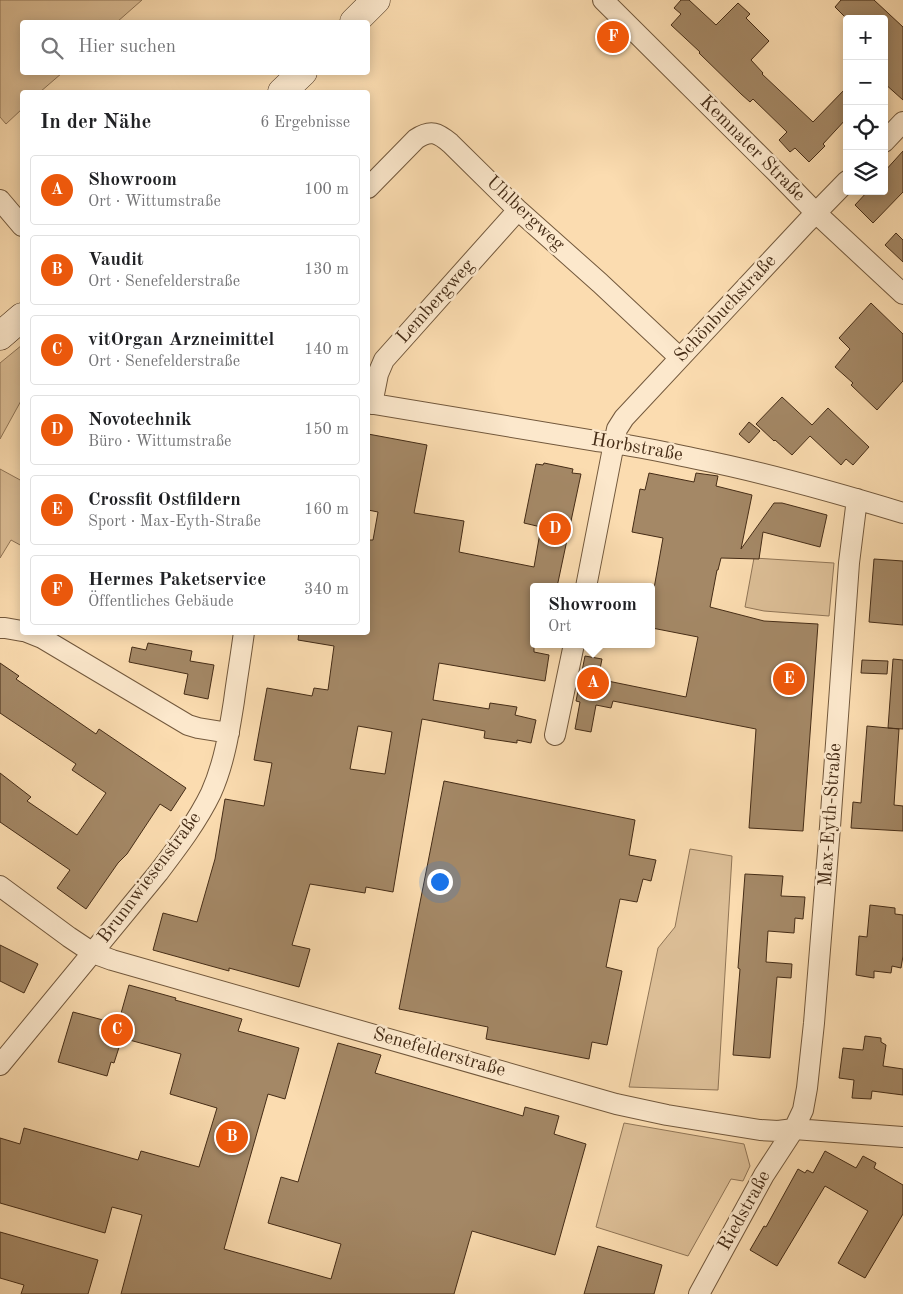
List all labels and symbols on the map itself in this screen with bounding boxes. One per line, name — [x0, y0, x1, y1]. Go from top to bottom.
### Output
pin: F — [597, 18, 629, 56]
street label: Kemnater Straße — [696, 93, 808, 205]
street label: Uhlbergweg — [482, 173, 568, 255]
street label: Schönbuchstraße — [672, 252, 780, 366]
street label: Lembergweg — [394, 256, 479, 348]
street label: Horbstraße — [590, 431, 684, 465]
pin: D — [539, 510, 571, 548]
pin: E — [773, 660, 805, 698]
pin: A — [577, 664, 609, 702]
street label: Max-Eyth-Straße — [817, 743, 845, 887]
street label: Brunnwiesenstraße — [95, 809, 205, 947]
your location — [427, 869, 453, 895]
pin: C — [101, 1011, 133, 1049]
street label: Senefelderstraße — [371, 1025, 507, 1081]
pin: B — [216, 1118, 248, 1156]
street label: Riedstraße — [715, 1168, 775, 1254]

